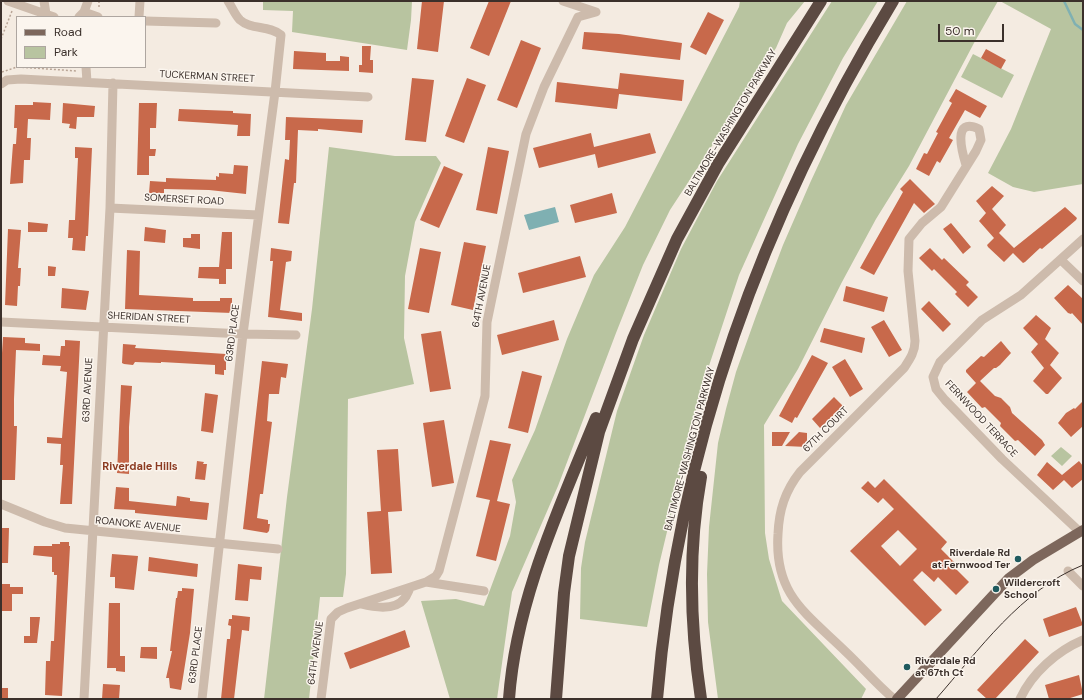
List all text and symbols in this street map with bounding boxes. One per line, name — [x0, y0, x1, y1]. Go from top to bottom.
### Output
legend — [16, 16, 146, 68]
scale bar — [940, 16, 1006, 42]
text: 50 m — [945, 23, 974, 39]
text: Road — [54, 24, 82, 40]
text: Park — [54, 44, 78, 60]
street label: BALTIMORE-WASHINGTON PARKWAY — [682, 47, 780, 199]
street label: TUCKERMAN STREET — [159, 69, 255, 85]
street label: SOMERSET ROAD — [144, 192, 224, 208]
street label: 64TH AVENUE — [470, 263, 494, 329]
street label: 63RD PLACE — [224, 304, 242, 362]
street label: SHERIDAN STREET — [107, 310, 191, 326]
street label: 63RD AVENUE — [80, 357, 96, 423]
street label: BALTIMORE-WASHINGTON PARKWAY — [662, 366, 718, 532]
street label: FERNWOOD TERRACE — [942, 378, 1020, 460]
street label: 67TH COURT — [801, 405, 851, 455]
district label: Riverdale Hills — [102, 460, 178, 474]
street label: ROANOKE AVENUE — [95, 515, 181, 535]
place label: Riverdale Rd at Fernwood Ter — [932, 547, 1010, 570]
marker: Riverdale Rd at Fernwood Ter — [1013, 554, 1023, 564]
place label: Wildercroft School — [1004, 577, 1060, 600]
marker: Wildercroft School — [991, 584, 1001, 594]
street label: 64TH AVENUE — [306, 620, 326, 686]
street label: 63RD PLACE — [187, 626, 205, 684]
place label: Riverdale Rd at 67th Ct — [915, 655, 976, 678]
marker: Riverdale Rd at 67th Ct — [902, 662, 912, 672]

